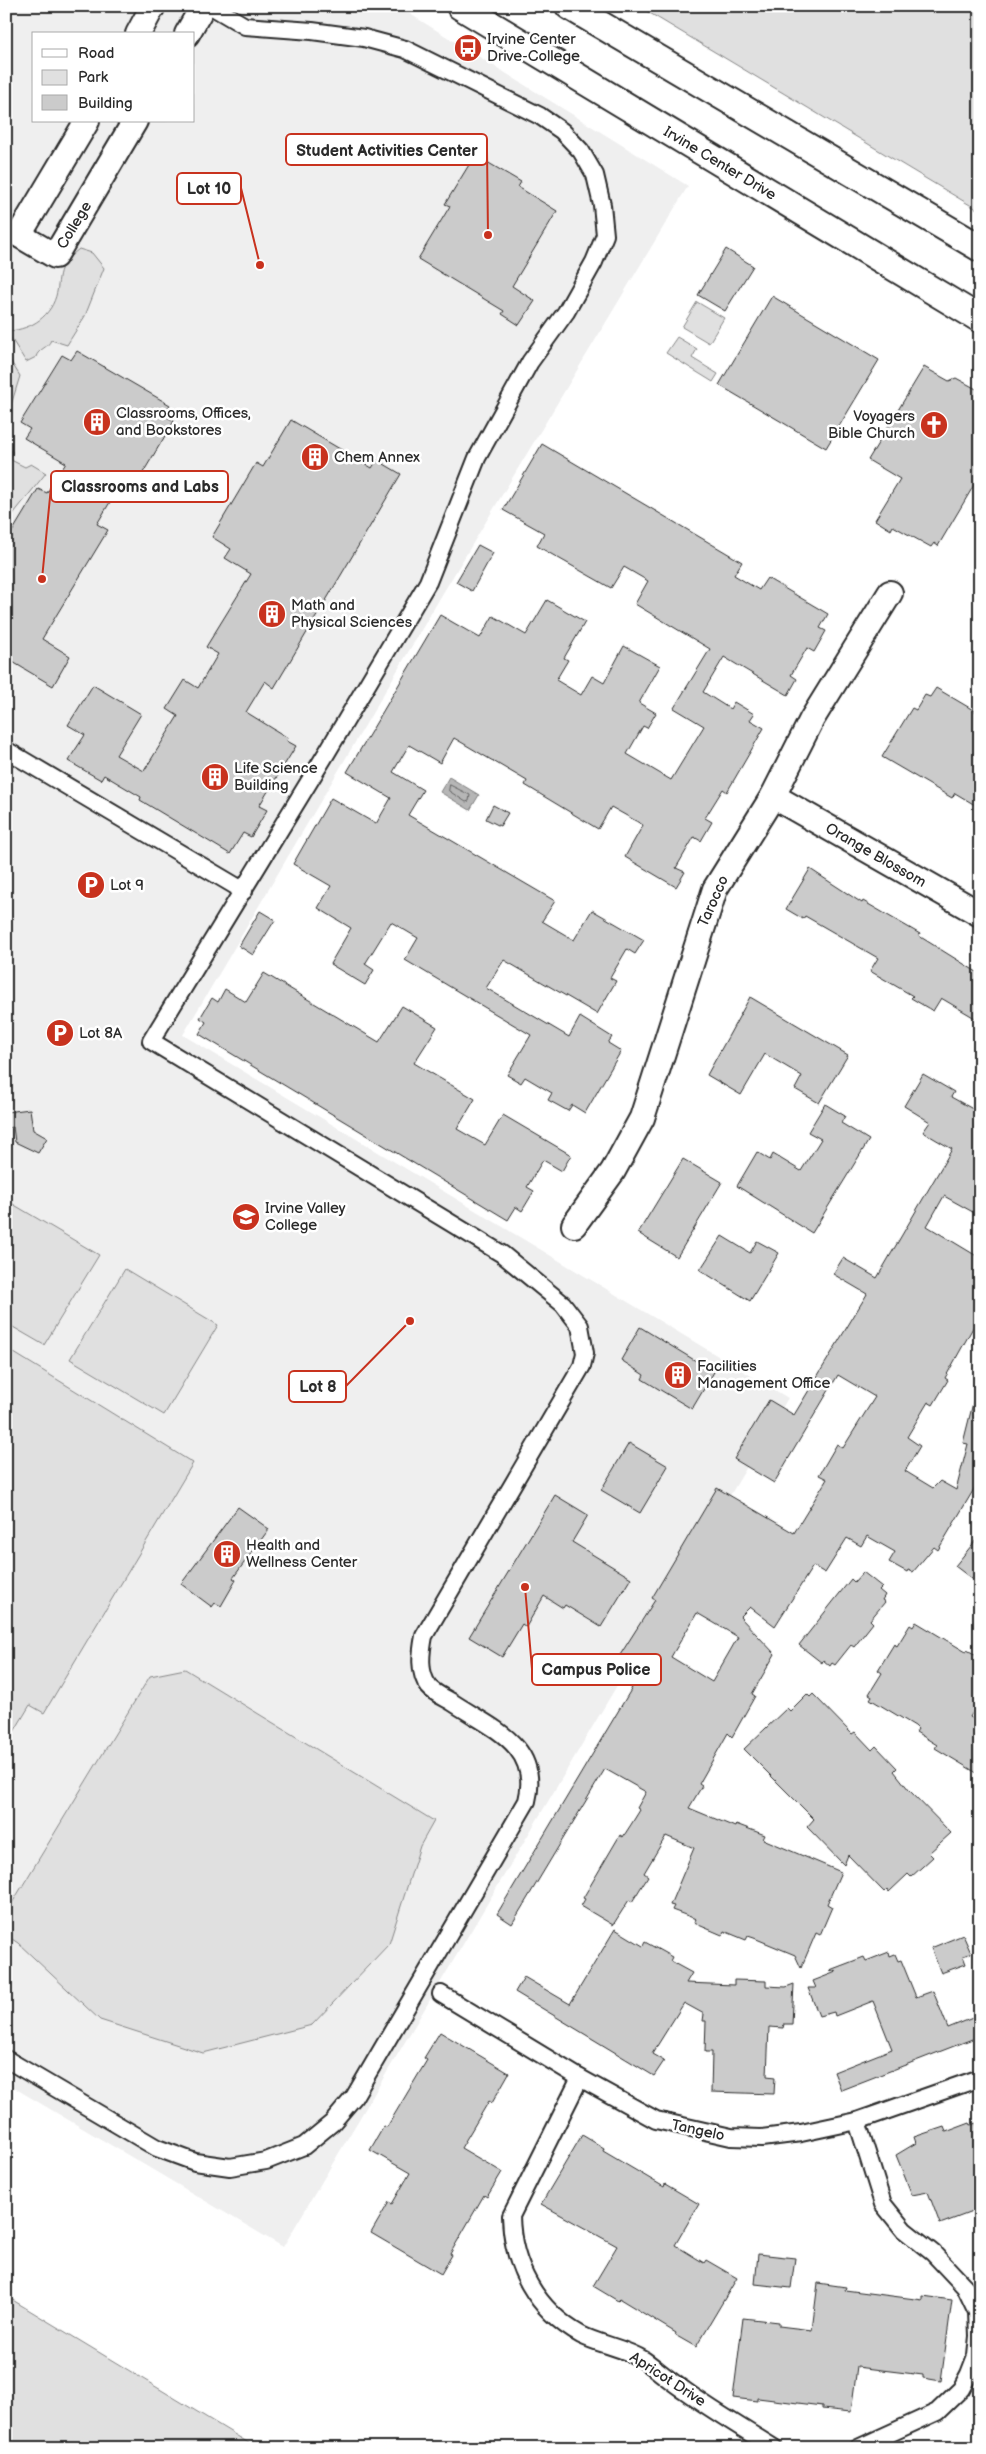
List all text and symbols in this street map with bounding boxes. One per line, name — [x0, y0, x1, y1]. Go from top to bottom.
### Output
place label: Irvine Center Drive-College — [487, 30, 580, 66]
legend — [32, 32, 195, 122]
bus stop icon: Irvine Center Drive-College — [453, 33, 483, 63]
text: Road — [78, 44, 114, 63]
text: Park — [78, 68, 109, 87]
text: Building — [78, 94, 133, 113]
street label: Irvine Center Drive — [660, 122, 780, 205]
callout: Student Activities Center — [286, 134, 487, 165]
text: Student Activities Center — [296, 142, 478, 161]
callout: Lot 10 — [177, 173, 241, 204]
text: Lot 10 — [187, 180, 231, 199]
street label: College — [53, 198, 96, 253]
place label: Classrooms, Offices, and Bookstores — [116, 404, 251, 440]
building icon: Classrooms, Offices, and Bookstores — [82, 407, 112, 437]
place label: Voyagers Bible Church — [828, 407, 916, 443]
church icon: Voyagers Bible Church — [919, 410, 949, 440]
building icon: Chem Annex — [300, 442, 330, 472]
place label: Chem Annex — [334, 448, 420, 467]
callout: Classrooms and Labs — [51, 471, 228, 502]
text: Classrooms and Labs — [61, 478, 219, 497]
place label: Math and Physical Sciences — [291, 596, 413, 632]
building icon: Math and Physical Sciences — [257, 599, 287, 629]
place label: Life Science Building — [234, 759, 318, 795]
building icon: Life Science Building — [200, 762, 230, 792]
street label: Orange Blossom — [822, 819, 929, 892]
parking icon: Lot 9 — [76, 870, 106, 900]
street label: Tarocco — [694, 873, 733, 930]
place label: Lot 9 — [110, 876, 144, 895]
parking icon: Lot 8A — [45, 1018, 75, 1048]
place label: Lot 8A — [79, 1024, 123, 1043]
place label: Irvine Valley College — [265, 1199, 346, 1235]
school or university icon: Irvine Valley College — [231, 1202, 261, 1232]
place label: Facilities Management Office — [697, 1357, 830, 1393]
building icon: Facilities Management Office — [663, 1360, 693, 1390]
callout: Lot 8 — [289, 1371, 346, 1402]
text: Lot 8 — [299, 1378, 337, 1397]
place label: Health and Wellness Center — [246, 1536, 358, 1572]
building icon: Health and Wellness Center — [212, 1539, 242, 1569]
callout: Campus Police — [532, 1654, 661, 1685]
text: Campus Police — [542, 1661, 650, 1680]
street label: Tangelo — [670, 2116, 726, 2145]
street label: Apricot Drive — [626, 2348, 709, 2411]

